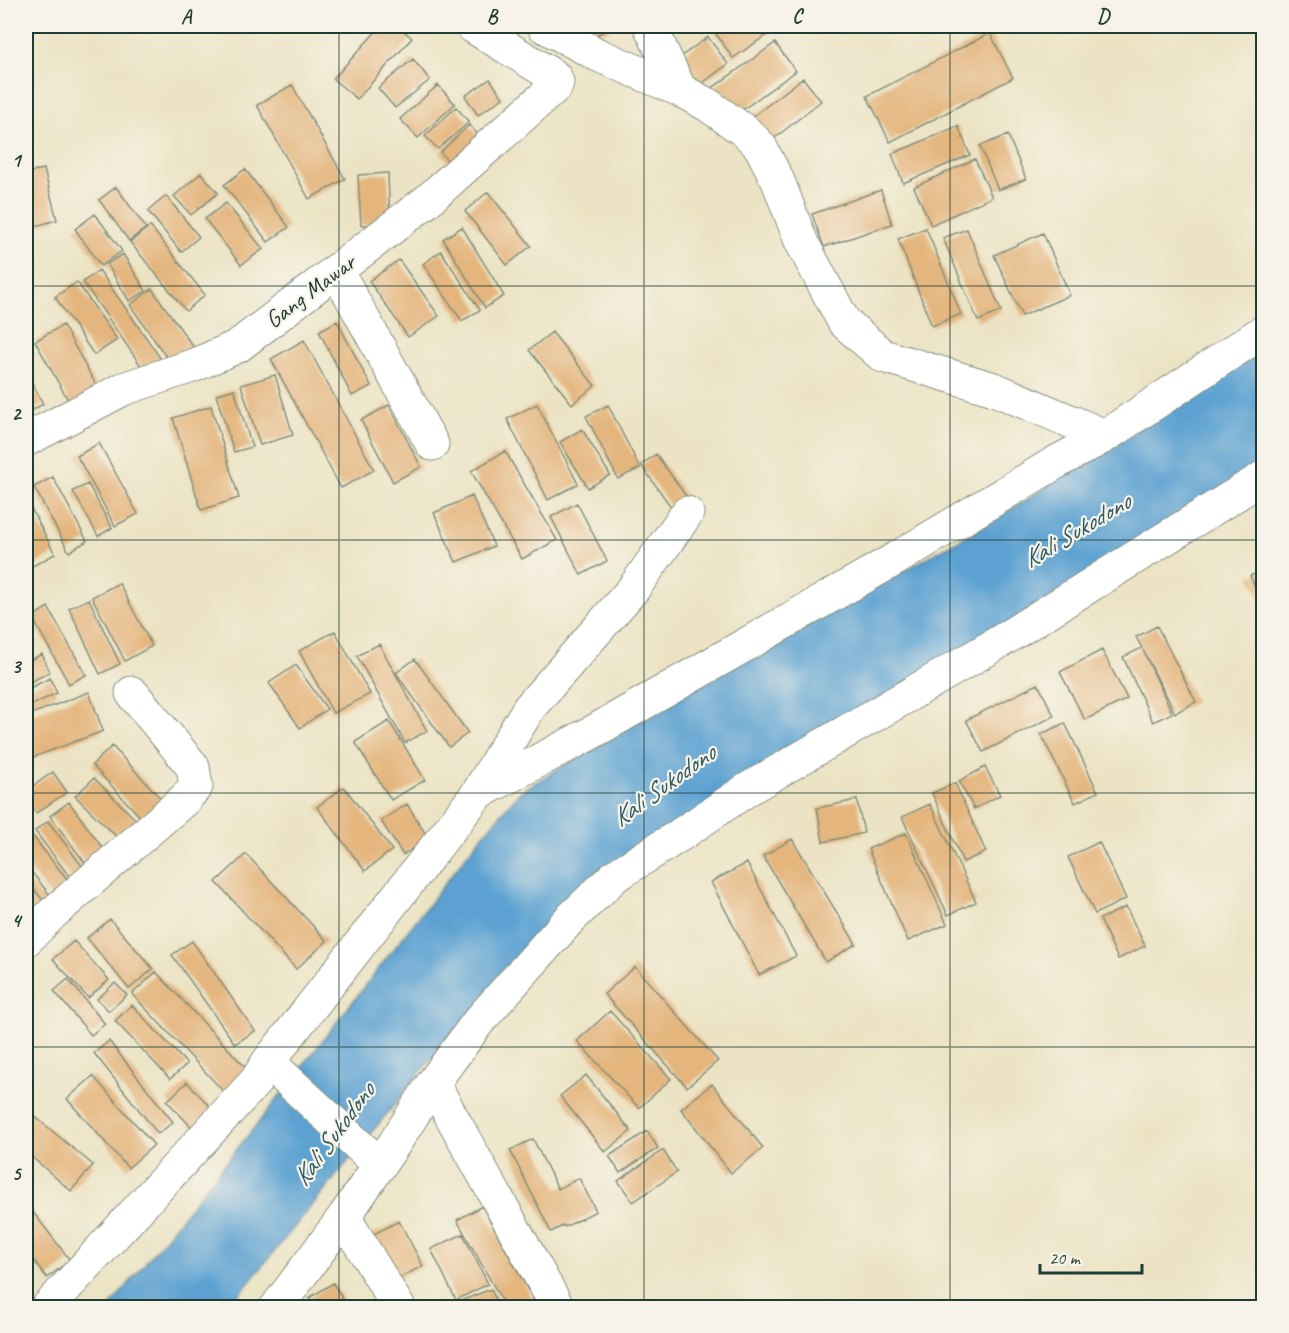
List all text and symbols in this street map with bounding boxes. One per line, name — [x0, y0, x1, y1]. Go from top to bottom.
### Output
text: A — [181, 4, 193, 29]
text: B — [487, 4, 499, 29]
text: C — [792, 4, 804, 29]
text: D — [1097, 4, 1111, 29]
text: 1 — [12, 148, 23, 173]
street label: Gang Mawar — [259, 246, 363, 335]
text: 2 — [12, 401, 23, 426]
water label: Kali Sukodono — [1016, 483, 1139, 575]
text: 3 — [12, 654, 23, 679]
water label: Kali Sukodono — [605, 735, 725, 834]
text: 4 — [12, 908, 24, 933]
water label: Kali Sukodono — [285, 1073, 384, 1193]
text: 5 — [12, 1161, 23, 1186]
scale bar — [1040, 1237, 1142, 1275]
text: 20 m — [1049, 1247, 1082, 1269]

